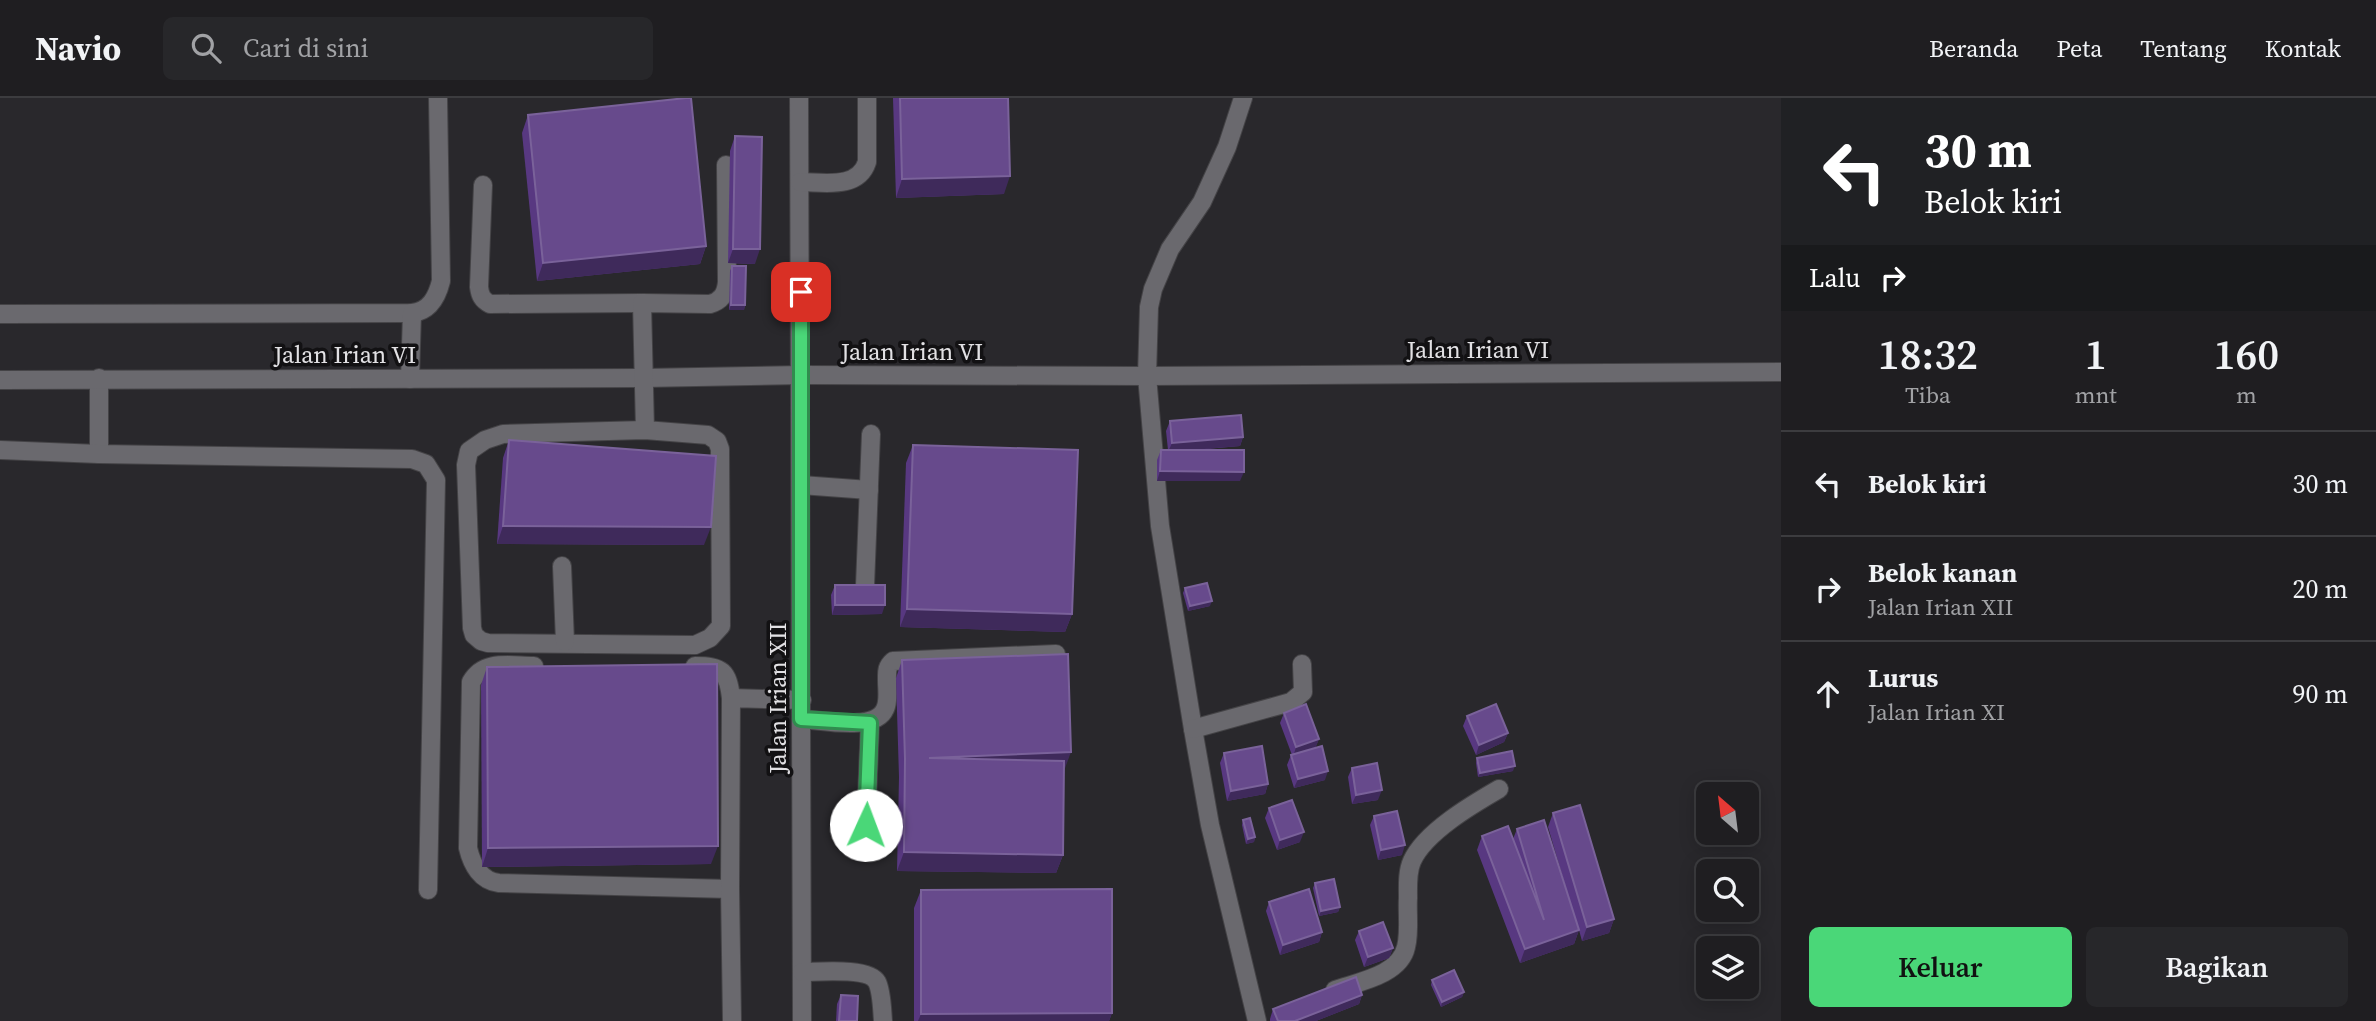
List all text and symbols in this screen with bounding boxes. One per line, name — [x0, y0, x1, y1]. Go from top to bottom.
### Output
search box — [163, 17, 653, 80]
text: Navio — [35, 26, 121, 71]
icon: search — [187, 29, 225, 67]
text: Cari di sini — [243, 30, 368, 66]
text: Beranda — [1929, 32, 2018, 65]
text: Peta — [2056, 32, 2102, 65]
text: Tentang — [2140, 32, 2227, 65]
text: Kontak — [2265, 32, 2341, 65]
text: 30 m — [1924, 116, 2032, 183]
icon: left — [1809, 126, 1900, 217]
text: Belok kiri — [1924, 180, 2062, 224]
icon: right — [1874, 259, 1912, 297]
text: Lalu — [1809, 260, 1860, 296]
pin — [771, 262, 831, 322]
icon: arrive — [782, 273, 820, 311]
text: 18:32 — [1878, 325, 1978, 383]
text: 1 — [2085, 325, 2107, 383]
text: 160 — [2214, 325, 2279, 383]
street label: Jalan Irian VI — [1406, 333, 1549, 366]
street label: Jalan Irian VI — [840, 335, 983, 368]
street label: Jalan Irian VI — [273, 338, 416, 371]
text: Tiba — [1905, 379, 1951, 411]
text: mnt — [2075, 379, 2117, 411]
text: m — [2236, 379, 2257, 411]
icon: left — [1809, 465, 1847, 503]
text: Belok kiri — [1868, 466, 1986, 502]
text: 30 m — [2293, 466, 2348, 502]
text: Belok kanan — [1868, 555, 2017, 591]
icon: right — [1809, 570, 1847, 608]
text: 20 m — [2293, 571, 2348, 607]
text: Jalan Irian XII — [1868, 591, 2013, 623]
street label: Jalan Irian XII — [761, 622, 794, 775]
text: Lurus — [1868, 660, 1938, 696]
icon: ahead — [1809, 675, 1847, 713]
text: 90 m — [2293, 676, 2348, 712]
text: Jalan Irian XI — [1868, 696, 2005, 728]
north arrow — [1696, 782, 1759, 845]
map controls — [1696, 782, 1759, 999]
position arrow — [829, 788, 903, 862]
button: search — [1696, 859, 1759, 922]
button: Keluar — [1809, 927, 2072, 1007]
button: Bagikan — [2086, 927, 2348, 1007]
button: layers — [1696, 936, 1759, 999]

